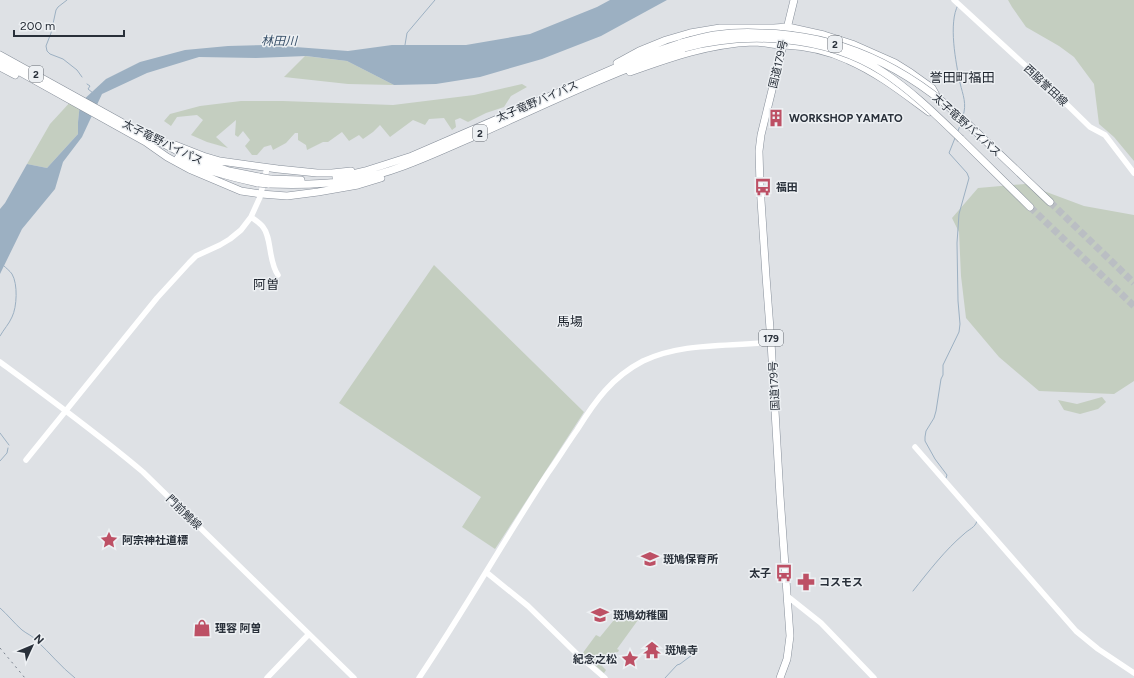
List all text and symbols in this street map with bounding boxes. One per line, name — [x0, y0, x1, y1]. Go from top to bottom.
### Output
scale bar — [14, 12, 124, 38]
text: 200 m — [20, 19, 55, 33]
water label: 林田川 — [261, 34, 299, 48]
road number: 2 — [828, 36, 842, 52]
street label: 国道179号 — [767, 38, 790, 90]
street label: 西脇誉田線 — [1021, 62, 1070, 109]
road number: 2 — [29, 66, 43, 82]
district label: 誉田町福田 — [929, 70, 995, 85]
street label: 太子竜野バイパス — [494, 78, 580, 125]
street label: 太子竜野バイパス — [930, 91, 1004, 160]
building icon: WORKSHOP YAMATO — [766, 108, 786, 128]
place label: WORKSHOP YAMATO — [789, 112, 903, 125]
street label: 太子竜野バイパス — [120, 117, 205, 168]
road number: 2 — [473, 125, 487, 141]
bus stop icon: 福田 — [753, 177, 773, 197]
place label: 福田 — [776, 181, 798, 194]
district label: 阿曽 — [253, 277, 279, 292]
district label: 馬場 — [557, 314, 583, 329]
road number: 179 — [759, 330, 783, 346]
street label: 国道179号 — [767, 361, 782, 411]
street label: 門前鵤線 — [163, 492, 204, 532]
place icon: 阿宗神社道標 — [99, 530, 119, 550]
place label: 阿宗神社道標 — [122, 534, 188, 547]
school or university icon: 斑鳩保育所 — [640, 549, 660, 569]
place label: 斑鳩保育所 — [663, 553, 718, 566]
bus stop icon: 太子 — [774, 563, 794, 583]
place label: 太子 — [749, 567, 771, 580]
pharmacy icon: コスモス — [796, 572, 816, 592]
place label: コスモス — [819, 576, 863, 589]
school or university icon: 斑鳩幼稚園 — [590, 605, 610, 625]
place label: 斑鳩幼稚園 — [613, 609, 668, 622]
shop icon: 理容 阿曽 — [192, 618, 212, 638]
place label: 理容 阿曽 — [215, 622, 262, 635]
north arrow — [12, 626, 52, 666]
text: N — [31, 632, 46, 647]
temple icon: 斑鳩寺 — [642, 640, 662, 660]
place label: 斑鳩寺 — [665, 644, 698, 657]
place icon: 紀念之松 — [620, 649, 640, 669]
place label: 紀念之松 — [573, 653, 617, 666]

